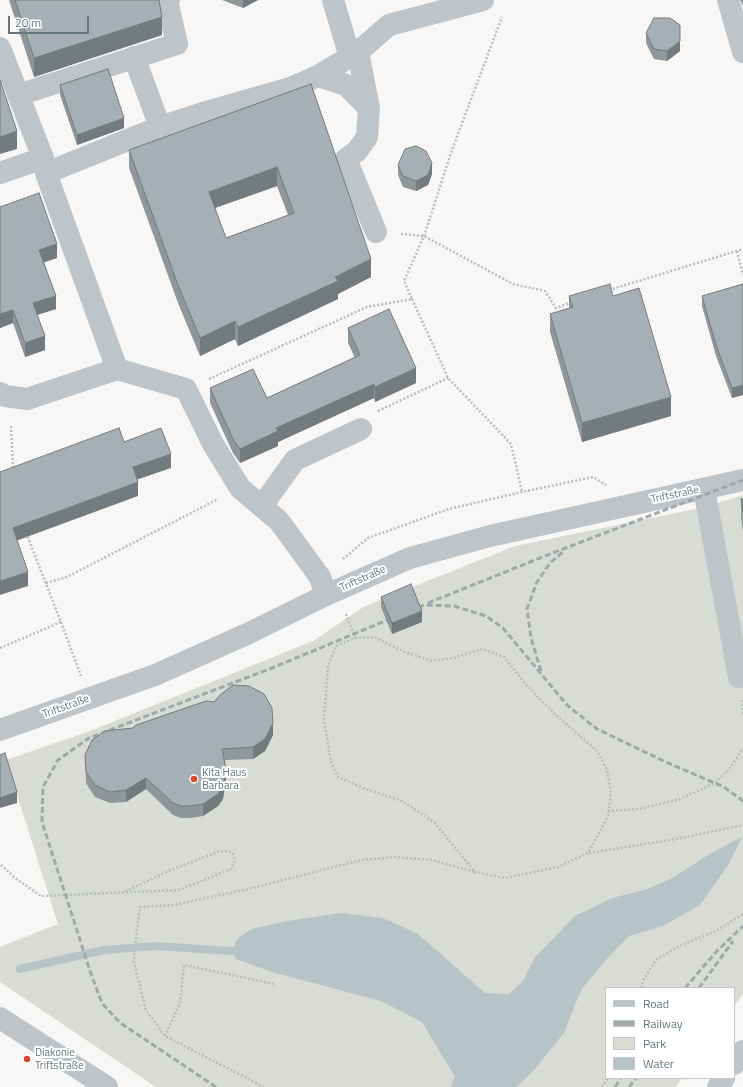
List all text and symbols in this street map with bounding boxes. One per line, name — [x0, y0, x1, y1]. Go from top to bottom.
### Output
scale bar — [10, 8, 91, 34]
text: 20 m — [15, 13, 41, 32]
street label: Triftstraße — [650, 483, 700, 507]
street label: Triftstraße — [338, 563, 388, 595]
street label: Triftstraße — [41, 692, 91, 722]
place label: Kita Haus Barbara — [202, 766, 246, 792]
marker: Kita Haus Barbara — [189, 774, 199, 784]
legend — [605, 987, 735, 1079]
text: Road — [643, 994, 669, 1013]
text: Railway — [643, 1014, 683, 1033]
text: Park — [643, 1034, 666, 1053]
place label: Diakonie Triftstraße — [35, 1046, 84, 1072]
marker: Diakonie Triftstraße — [22, 1054, 32, 1064]
text: Water — [643, 1054, 674, 1073]

